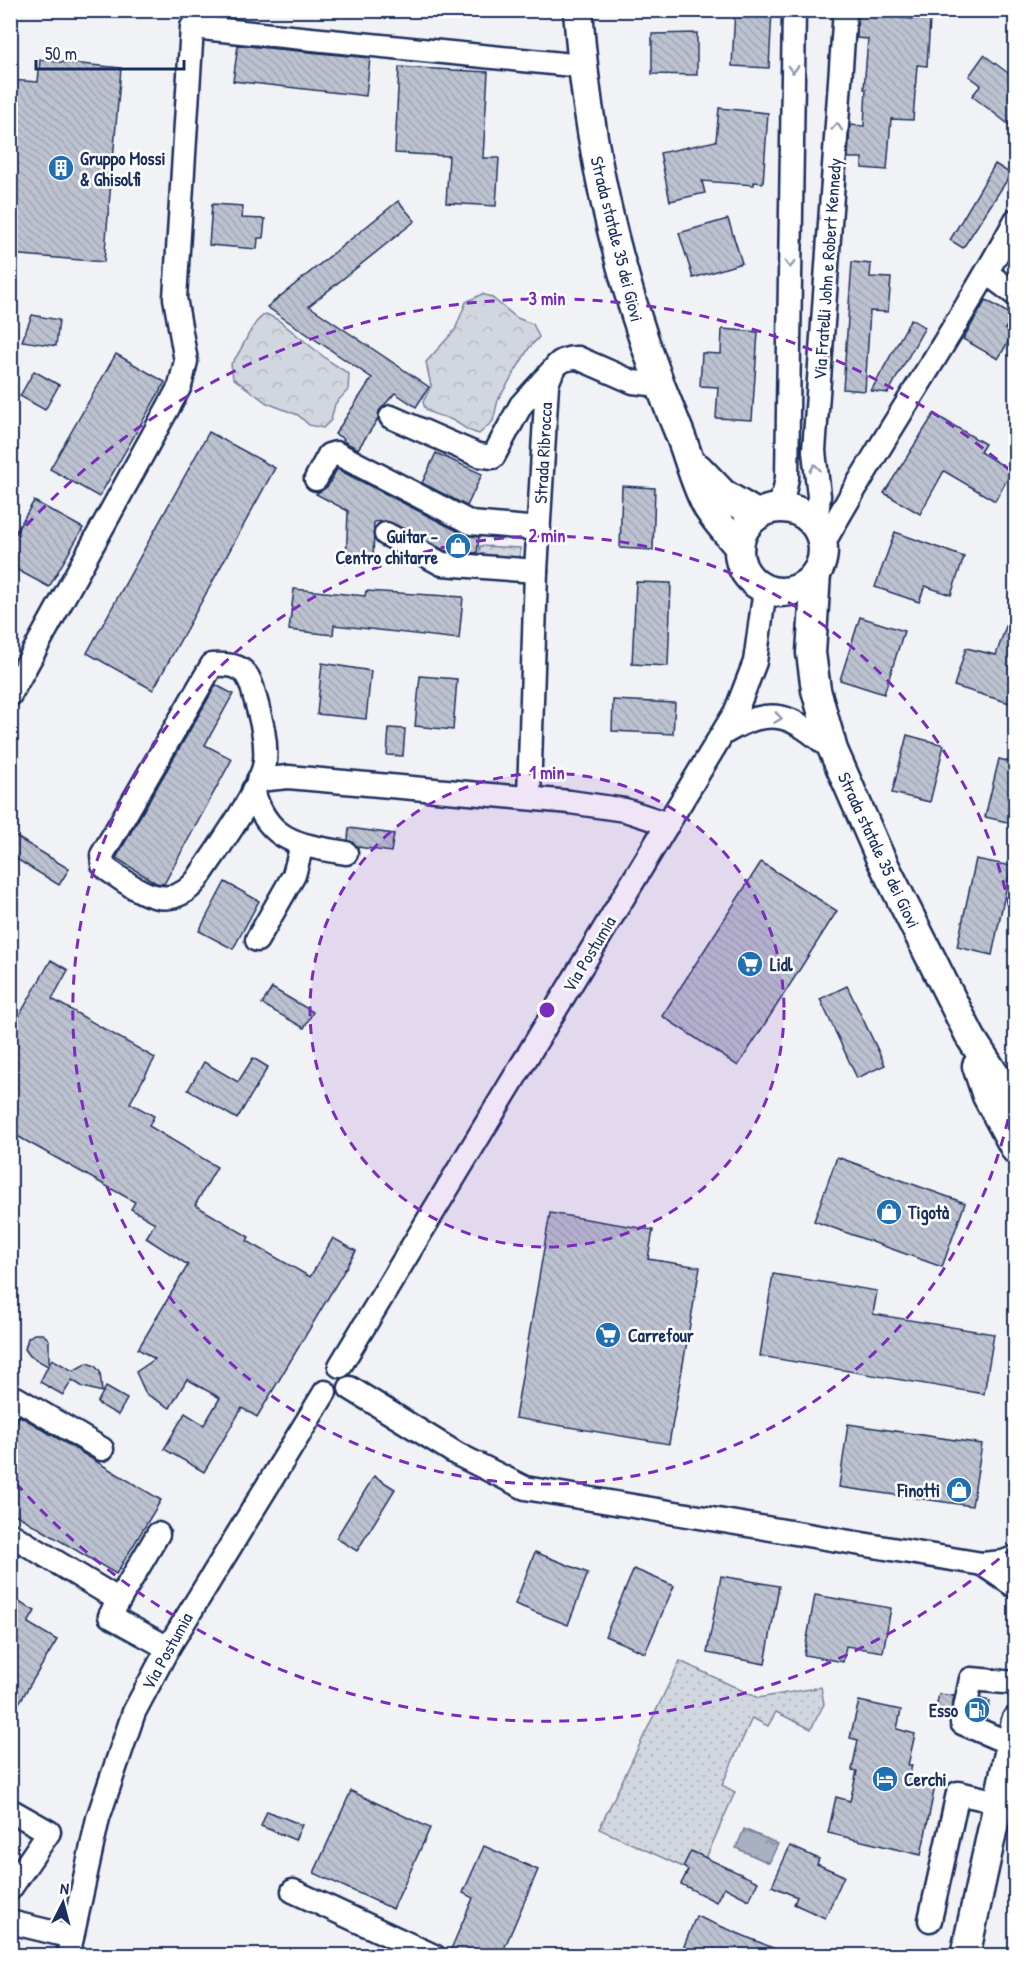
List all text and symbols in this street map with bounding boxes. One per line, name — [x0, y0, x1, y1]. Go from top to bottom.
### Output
scale bar — [36, 33, 184, 71]
text: 50 m — [45, 41, 77, 66]
one-way arrow — [786, 64, 799, 73]
one-way arrow — [830, 123, 843, 132]
place label: Gruppo Mossi & Ghisolfi — [80, 146, 165, 192]
building icon: Gruppo Mossi & Ghisolfi — [46, 153, 76, 183]
street label: Strada statale 35 dei Giovi — [584, 154, 650, 324]
street label: Via Fratelli John e Robert Kennedy — [807, 157, 847, 381]
one-way arrow — [784, 259, 796, 268]
text: 3 min — [529, 286, 565, 311]
street label: Strada Ribrocca — [528, 402, 558, 504]
one-way arrow — [809, 464, 822, 473]
text: 2 min — [529, 523, 565, 548]
place label: Guitar - Centro chitarre — [335, 524, 439, 570]
shop icon: Guitar - Centro chitarre — [443, 531, 473, 561]
one-way arrow — [773, 711, 783, 723]
text: 1 min — [529, 760, 565, 785]
street label: Strada statale 35 dei Giovi — [832, 768, 926, 932]
street label: Via Postumia — [556, 911, 622, 997]
supermarket icon: Lidl — [735, 949, 765, 979]
place label: Lidl — [770, 952, 794, 977]
centre of rings — [537, 1000, 557, 1020]
shop icon: Tigotà — [874, 1197, 904, 1227]
place label: Tigotà — [907, 1200, 950, 1226]
supermarket icon: Carrefour — [593, 1320, 623, 1350]
place label: Carrefour — [628, 1323, 694, 1348]
shop icon: Finotti — [944, 1475, 974, 1505]
place label: Finotti — [896, 1478, 940, 1503]
street label: Via Postumia — [135, 1608, 199, 1694]
fuel station icon: Esso — [962, 1695, 992, 1725]
place label: Esso — [929, 1698, 959, 1723]
hotel icon: Cerchi — [870, 1764, 900, 1794]
place label: Cerchi — [904, 1767, 947, 1792]
north arrow — [33, 1873, 93, 1933]
text: N — [59, 1877, 70, 1900]

